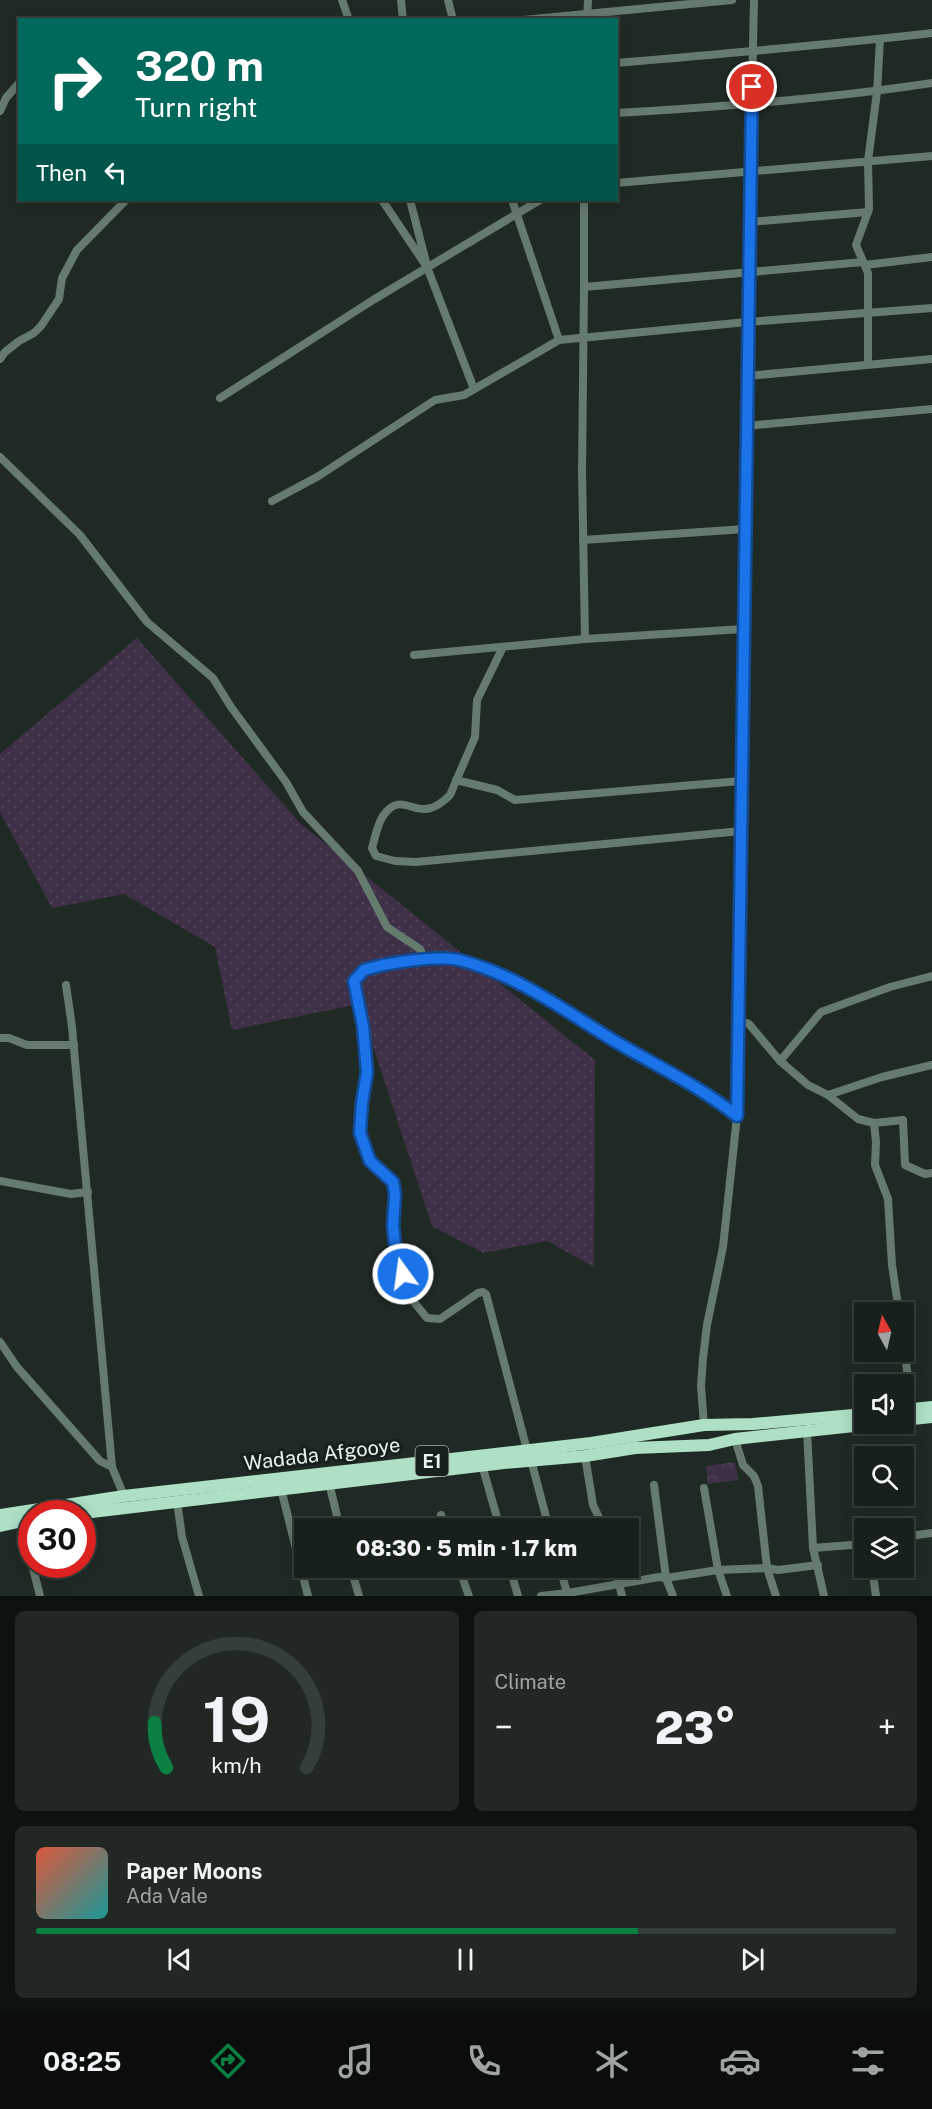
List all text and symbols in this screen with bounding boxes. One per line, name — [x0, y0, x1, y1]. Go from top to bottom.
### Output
text: 320 m — [135, 41, 264, 90]
icon: right — [36, 42, 114, 120]
pin — [726, 61, 777, 112]
icon: arrive — [735, 70, 768, 103]
text: Turn right — [135, 91, 258, 123]
icon: left — [99, 156, 132, 189]
text: Then — [36, 160, 87, 186]
position arrow — [371, 1242, 435, 1306]
north arrow — [854, 1302, 914, 1362]
map controls — [854, 1302, 914, 1578]
button: sound — [854, 1374, 914, 1434]
street label: Wadada Afgooye — [242, 1433, 402, 1475]
road number: E1 — [416, 1446, 448, 1476]
button: search — [854, 1446, 914, 1506]
speed limit sign: 30 — [18, 1500, 96, 1578]
button: layers — [854, 1518, 914, 1578]
text: 08:30 · 5 min · 1.7 km — [356, 1535, 577, 1561]
text: Climate — [495, 1670, 566, 1694]
text: 19 — [203, 1683, 271, 1756]
text: 23° — [654, 1701, 736, 1754]
text: − — [495, 1708, 513, 1746]
text: + — [878, 1708, 896, 1746]
text: km/h — [212, 1753, 262, 1778]
text: Paper Moons — [126, 1858, 262, 1884]
text: Ada Vale — [126, 1884, 208, 1908]
icon: previous — [163, 1943, 196, 1976]
icon: pause — [449, 1943, 482, 1976]
icon: next — [736, 1943, 769, 1976]
icon: directions — [207, 2040, 249, 2082]
icon: music — [335, 2040, 377, 2082]
icon: phone — [463, 2040, 505, 2082]
icon: climate — [591, 2040, 633, 2082]
icon: car — [719, 2040, 761, 2082]
icon: filters — [847, 2040, 889, 2082]
text: 08:25 — [43, 2045, 122, 2077]

